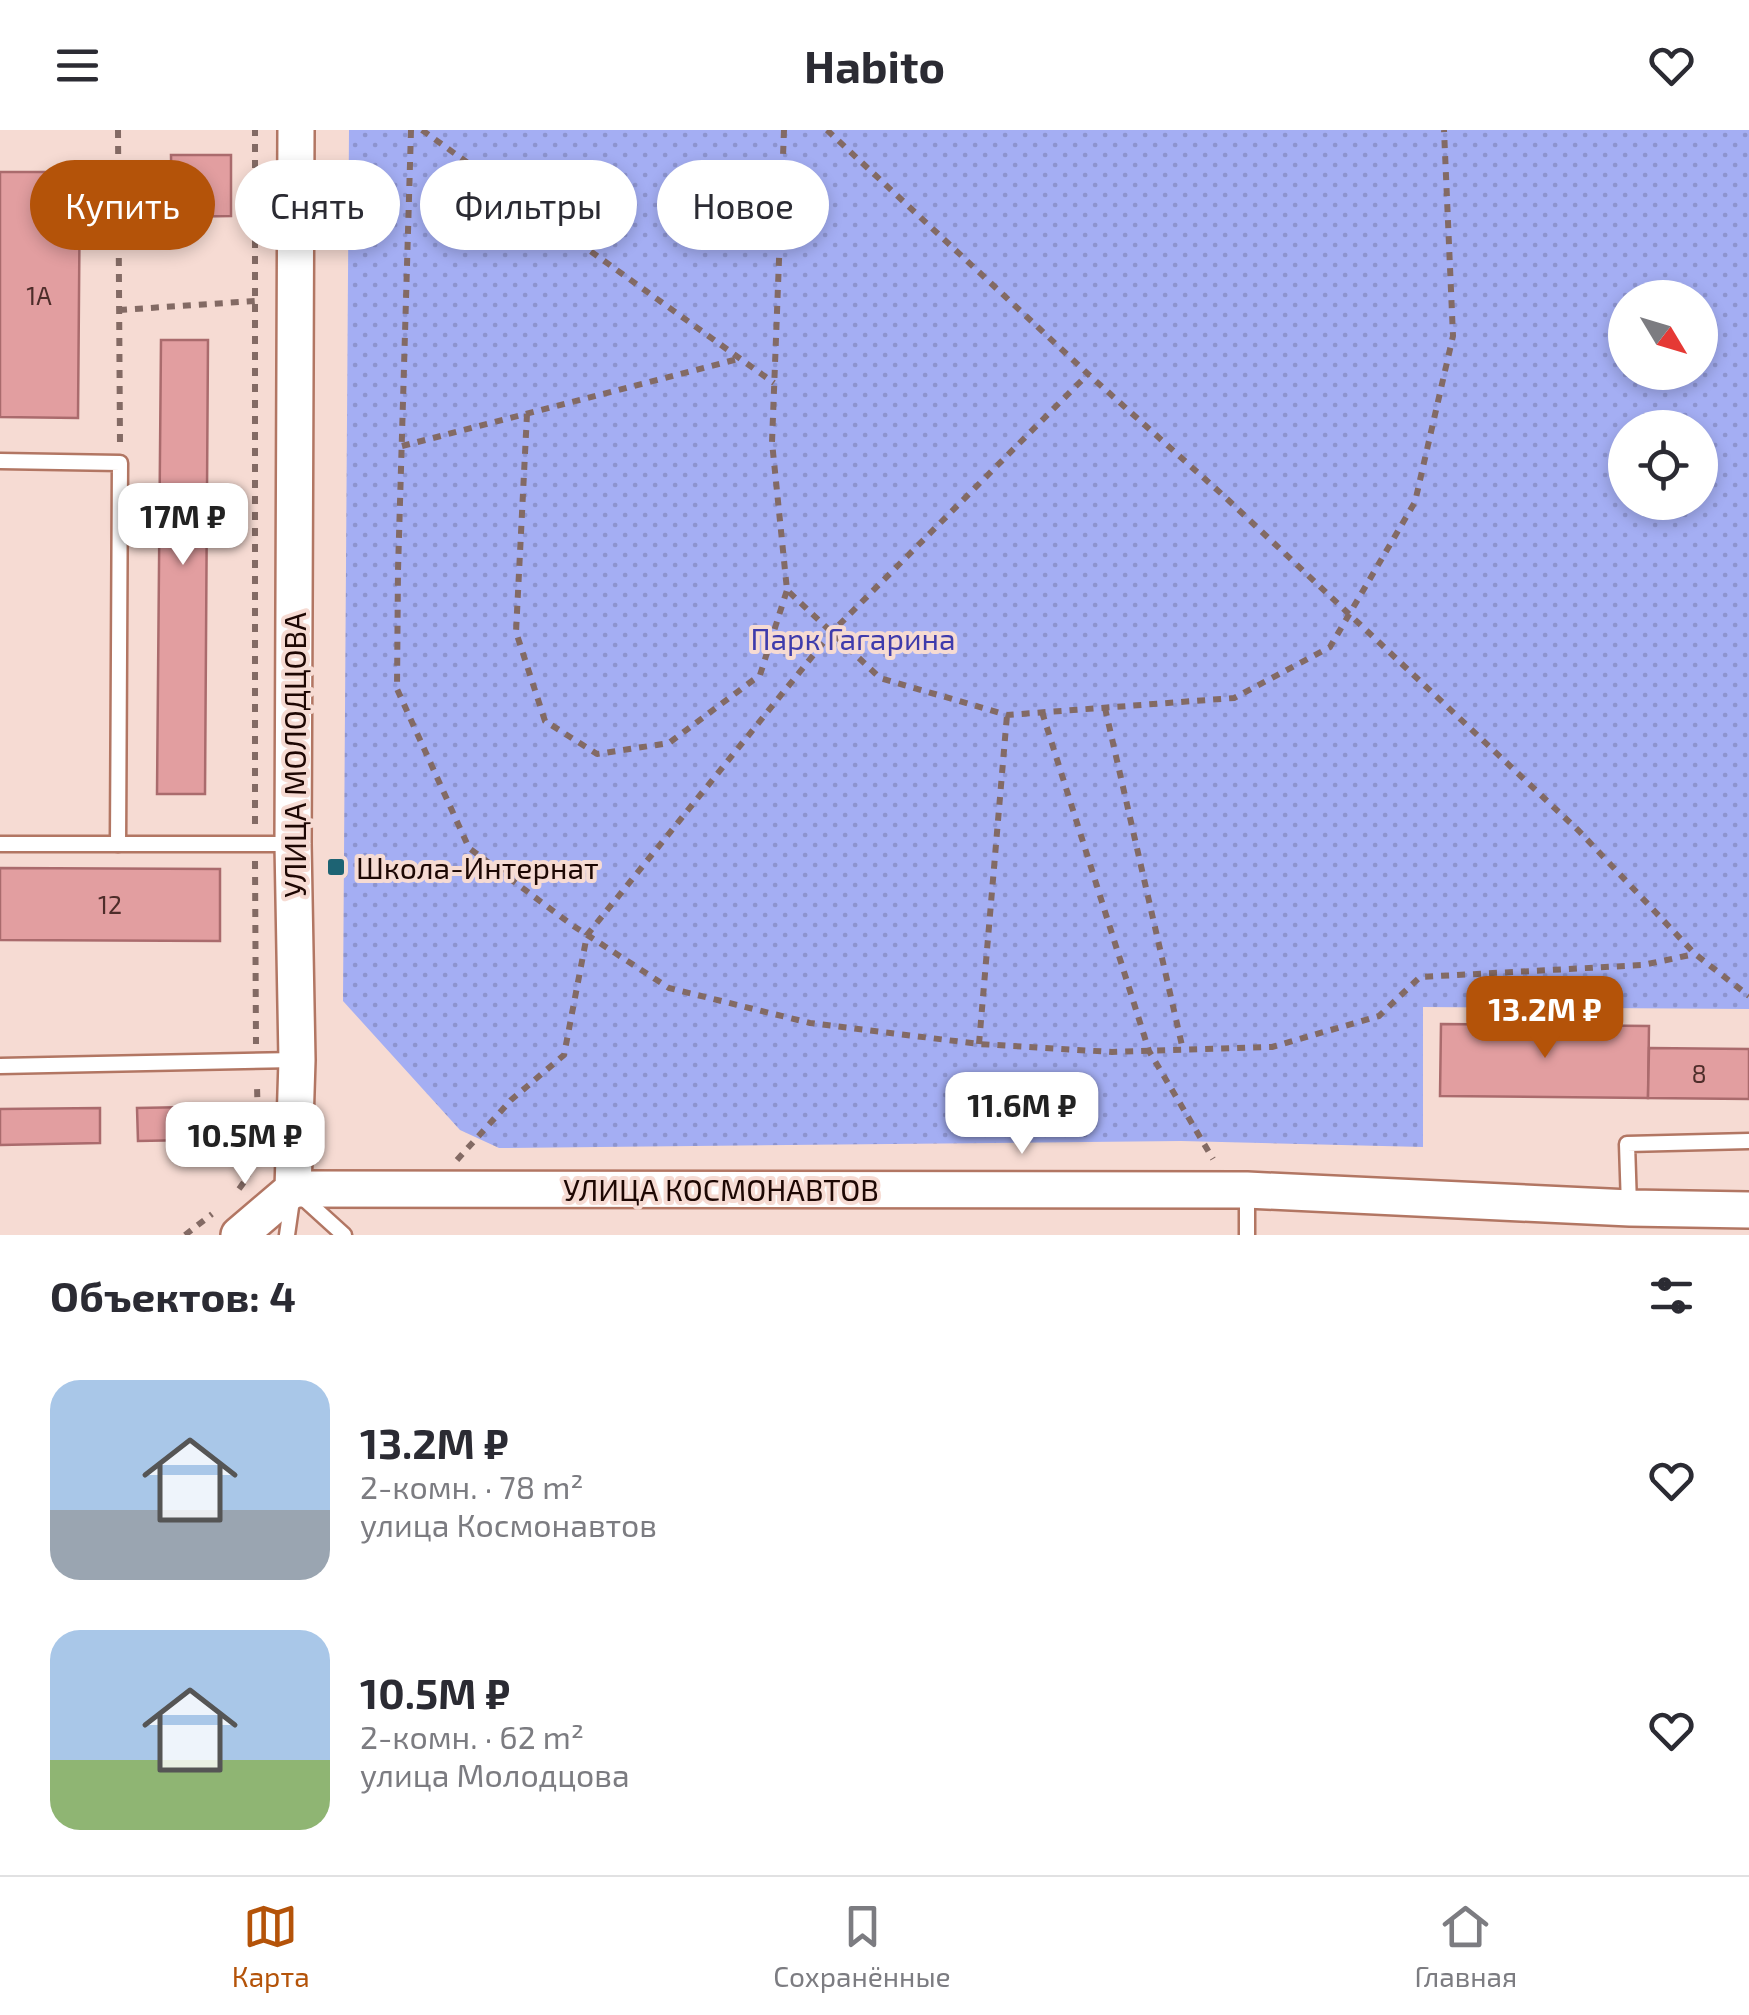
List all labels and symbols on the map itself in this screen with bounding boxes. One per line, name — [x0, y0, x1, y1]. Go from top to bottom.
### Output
house number: 1А — [26, 280, 52, 310]
north arrow — [1608, 280, 1718, 390]
pin: 17M ₽ — [113, 483, 253, 568]
street label: УЛИЦА МОЛОДЦОВА — [276, 612, 312, 898]
park label: Парк Гагарина — [750, 620, 956, 656]
place label: Школа-Интернат — [356, 849, 599, 885]
marker: Школа-Интернат — [325, 856, 347, 878]
house number: 12 — [98, 889, 122, 919]
pin: 13.2M ₽ — [1453, 976, 1637, 1061]
house number: 8 — [1691, 1058, 1707, 1088]
pin: 11.6M ₽ — [930, 1072, 1114, 1157]
pin: 10.5M ₽ — [153, 1102, 337, 1187]
street label: УЛИЦА КОСМОНАВТОВ — [563, 1171, 879, 1207]

